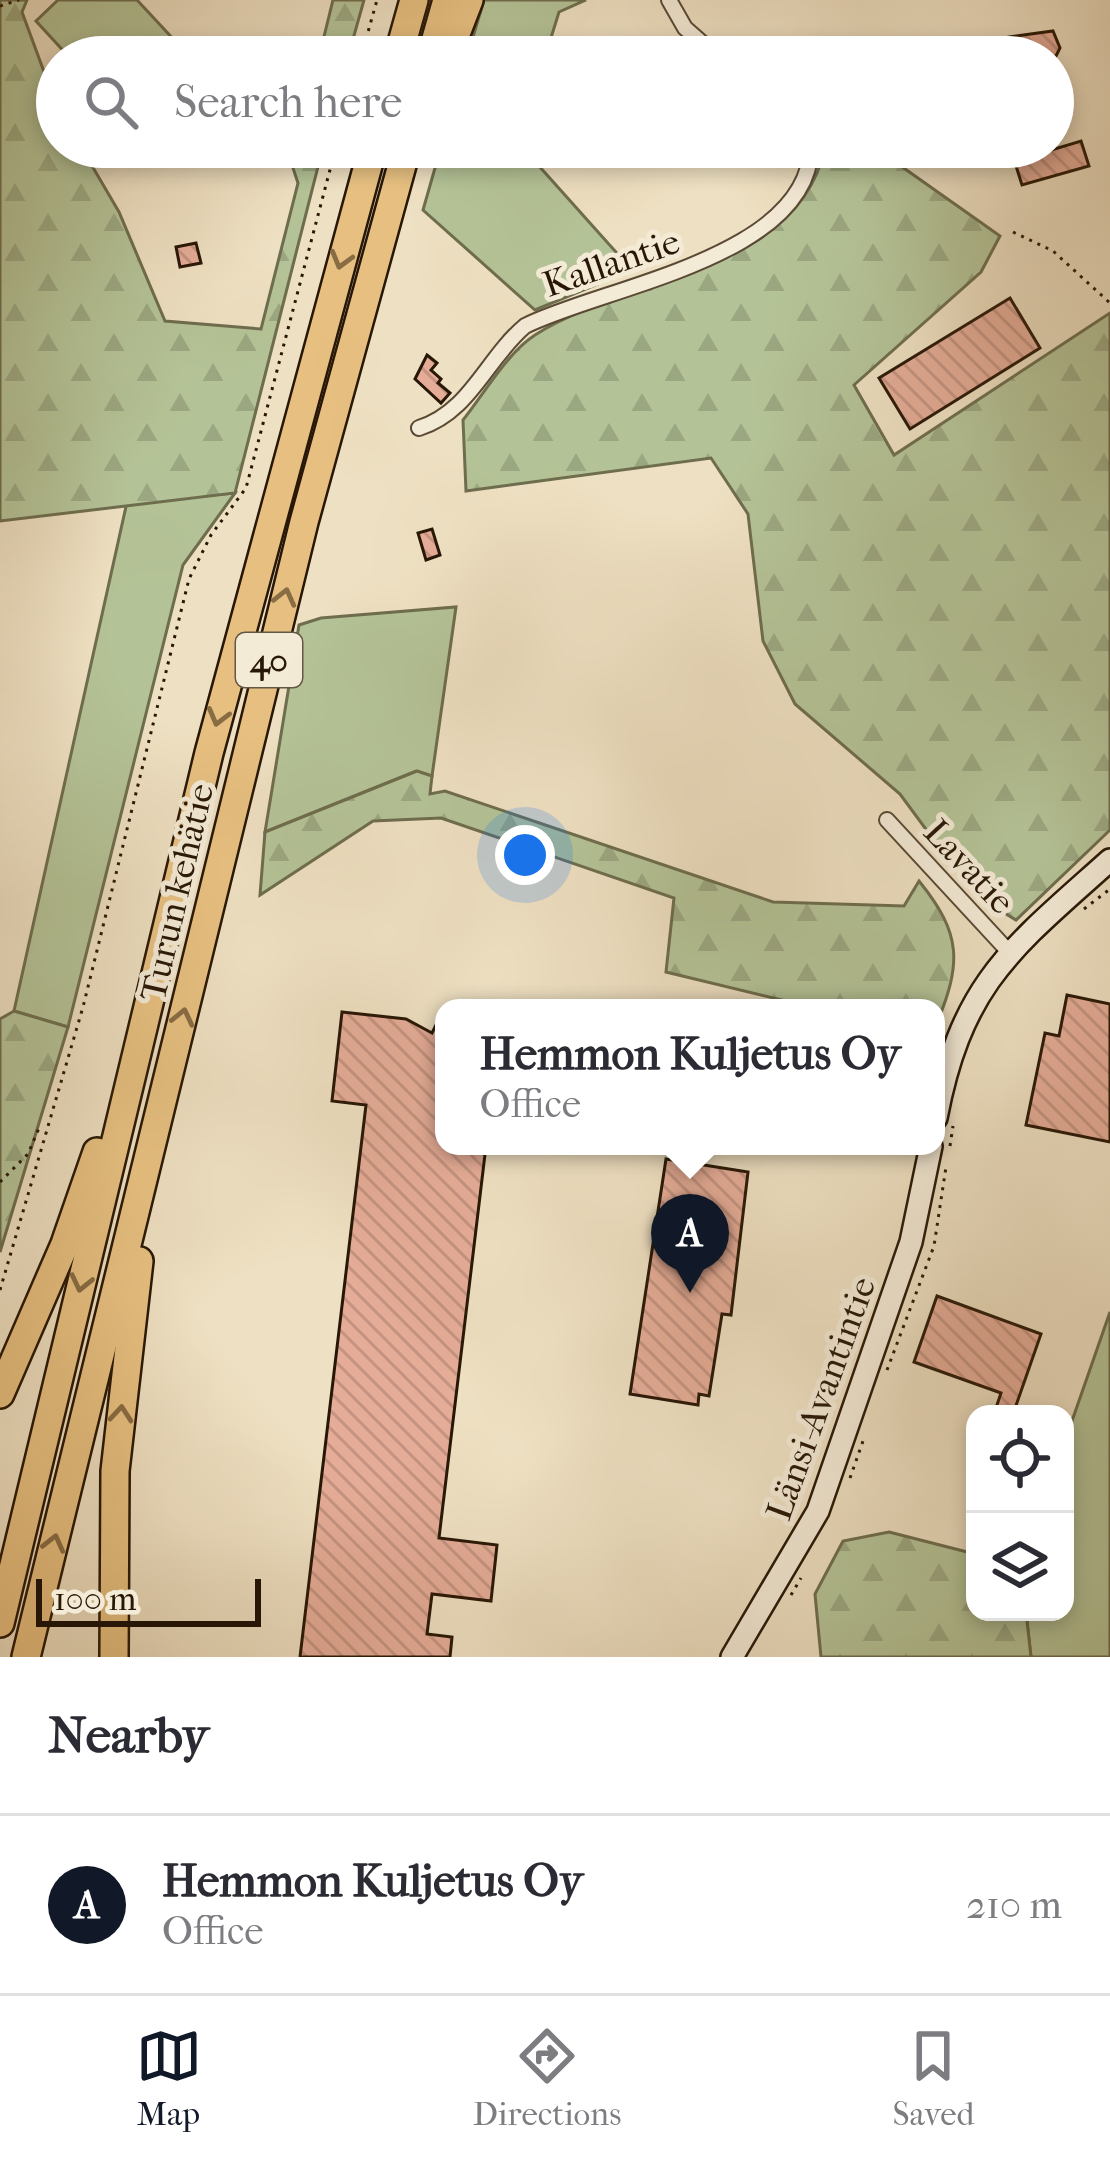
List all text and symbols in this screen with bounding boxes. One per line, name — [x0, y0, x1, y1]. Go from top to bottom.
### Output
search box — [36, 36, 1074, 168]
icon: search — [78, 69, 144, 135]
text: Search here — [174, 76, 402, 129]
street label: Kallantie — [538, 220, 685, 306]
one-way arrow — [330, 249, 355, 269]
one-way arrow — [271, 588, 296, 608]
road number: 40 — [236, 633, 302, 687]
one-way arrow — [207, 707, 232, 727]
street label: Turun kehätie — [132, 779, 222, 1005]
street label: Lavatie — [915, 811, 1023, 922]
your location — [495, 825, 555, 885]
popup — [435, 999, 945, 1155]
one-way arrow — [169, 1008, 194, 1028]
text: Hemmon Kuljetus Oy — [480, 1028, 900, 1081]
text: Office — [480, 1081, 581, 1127]
pin: A — [651, 1194, 729, 1293]
street label: Länsi-Avantintie — [758, 1271, 884, 1525]
one-way arrow — [70, 1273, 95, 1293]
one-way arrow — [108, 1404, 133, 1423]
map controls — [966, 1405, 1074, 1621]
button: locate — [966, 1405, 1074, 1513]
button: layers — [966, 1513, 1074, 1621]
one-way arrow — [40, 1534, 65, 1554]
scale bar — [36, 1573, 261, 1626]
text: 100 m — [54, 1580, 137, 1619]
text: Nearby — [48, 1705, 209, 1765]
text: Hemmon Kuljetus Oy — [162, 1855, 583, 1908]
text: A — [74, 1882, 100, 1928]
text: 210 m — [966, 1882, 1062, 1928]
text: Office — [162, 1908, 263, 1954]
tab: Map — [136, 2023, 202, 2134]
tab: Directions — [473, 2023, 621, 2134]
tab: Saved — [893, 2023, 974, 2134]

